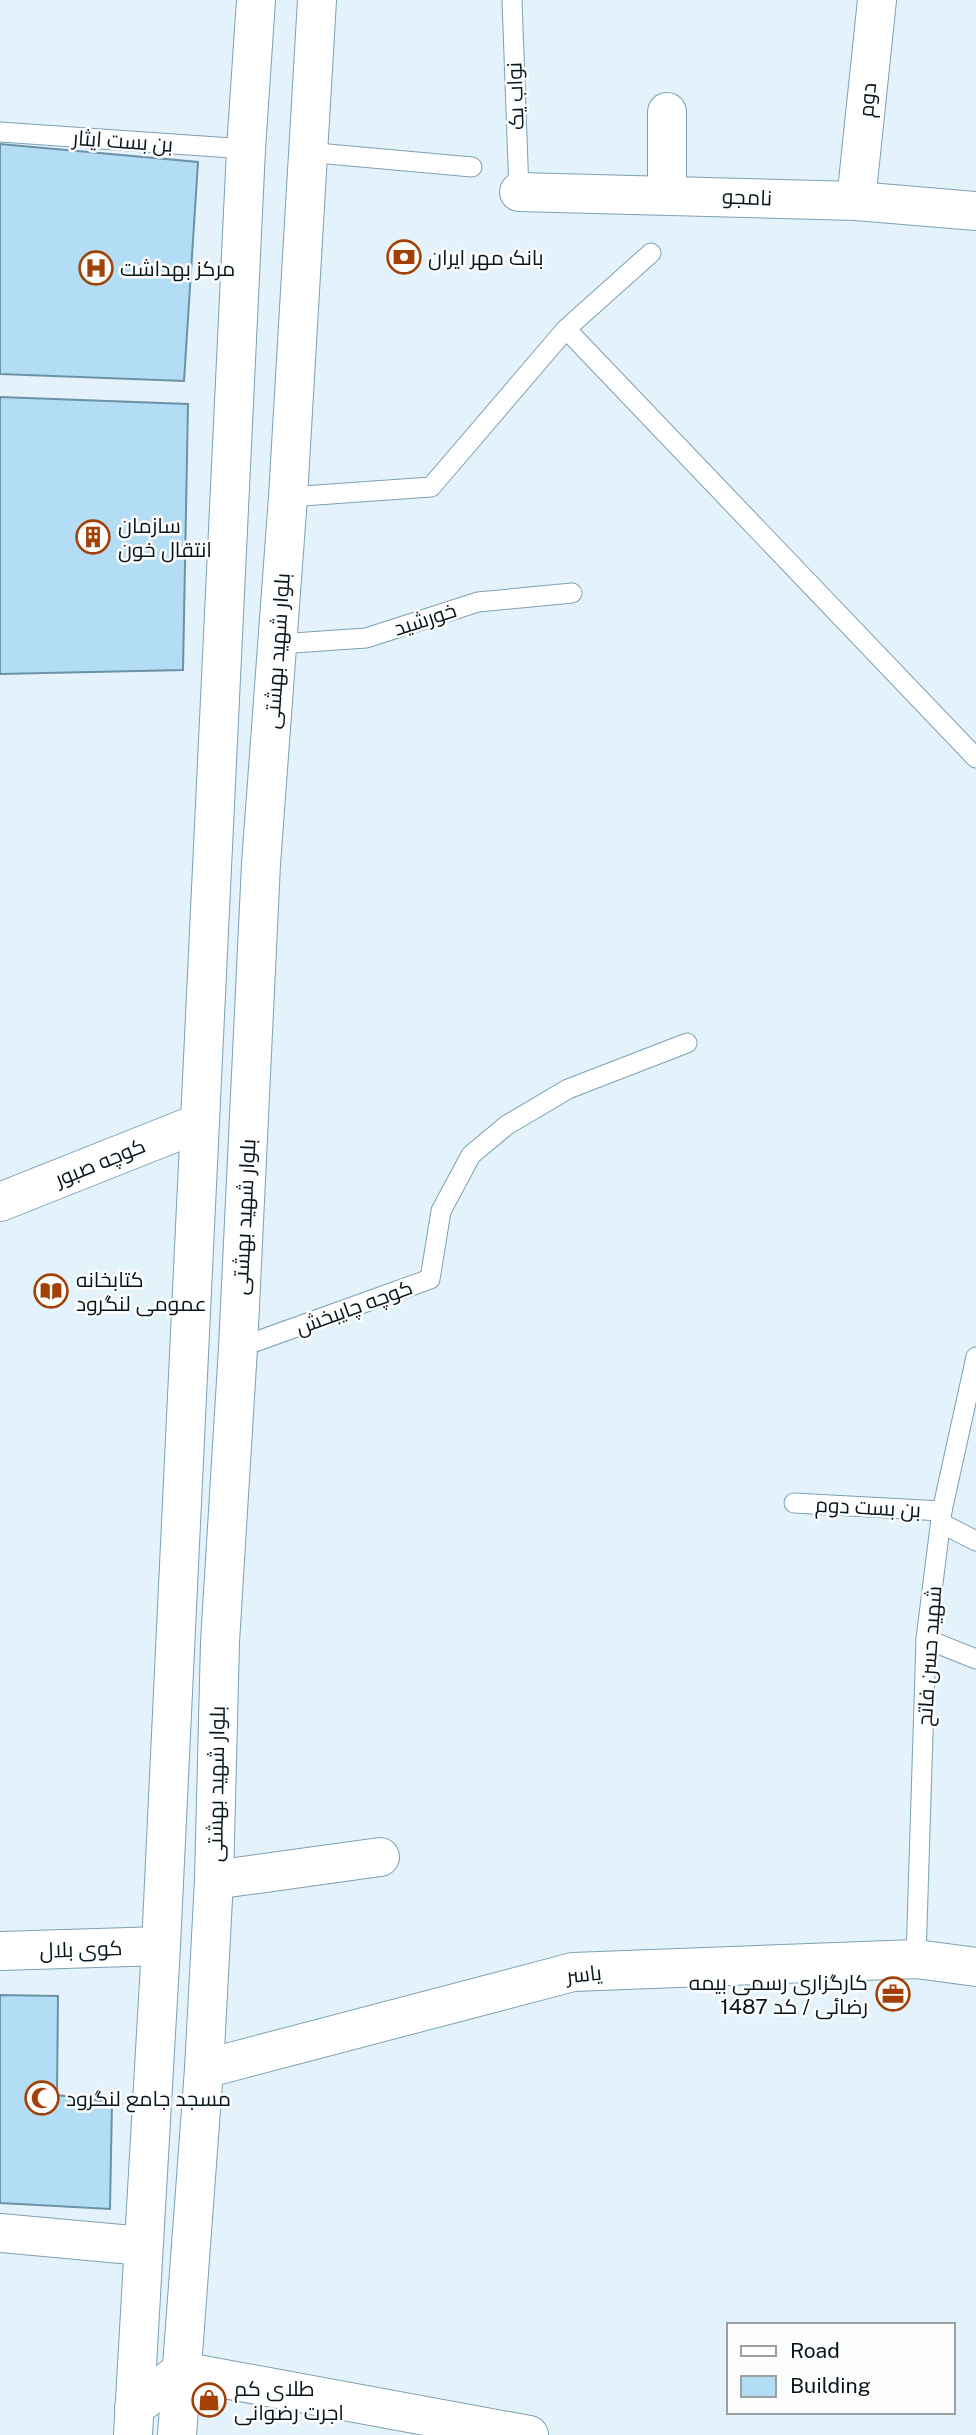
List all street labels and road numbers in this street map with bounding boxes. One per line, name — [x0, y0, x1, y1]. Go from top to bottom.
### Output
street label: نواب یک — [501, 62, 529, 130]
street label: دوم — [853, 81, 883, 119]
street label: بن بست ایثار — [71, 125, 174, 158]
street label: نامجو — [722, 184, 772, 210]
street label: بلوار شهید بهشتی — [259, 572, 296, 730]
street label: خورشید — [391, 597, 459, 641]
street label: کوچه صبور — [50, 1133, 150, 1194]
street label: بلوار شهید بهشتی — [227, 1138, 262, 1296]
street label: کوچه چایبخش — [292, 1274, 417, 1342]
street label: بن بست دوم — [814, 1492, 922, 1524]
street label: شهید حسن فاتح — [912, 1585, 948, 1727]
street label: بلوار شهید بهشتی — [202, 1706, 231, 1862]
street label: کوی بلال — [39, 1935, 123, 1964]
street label: یاسر — [564, 1960, 603, 1988]

